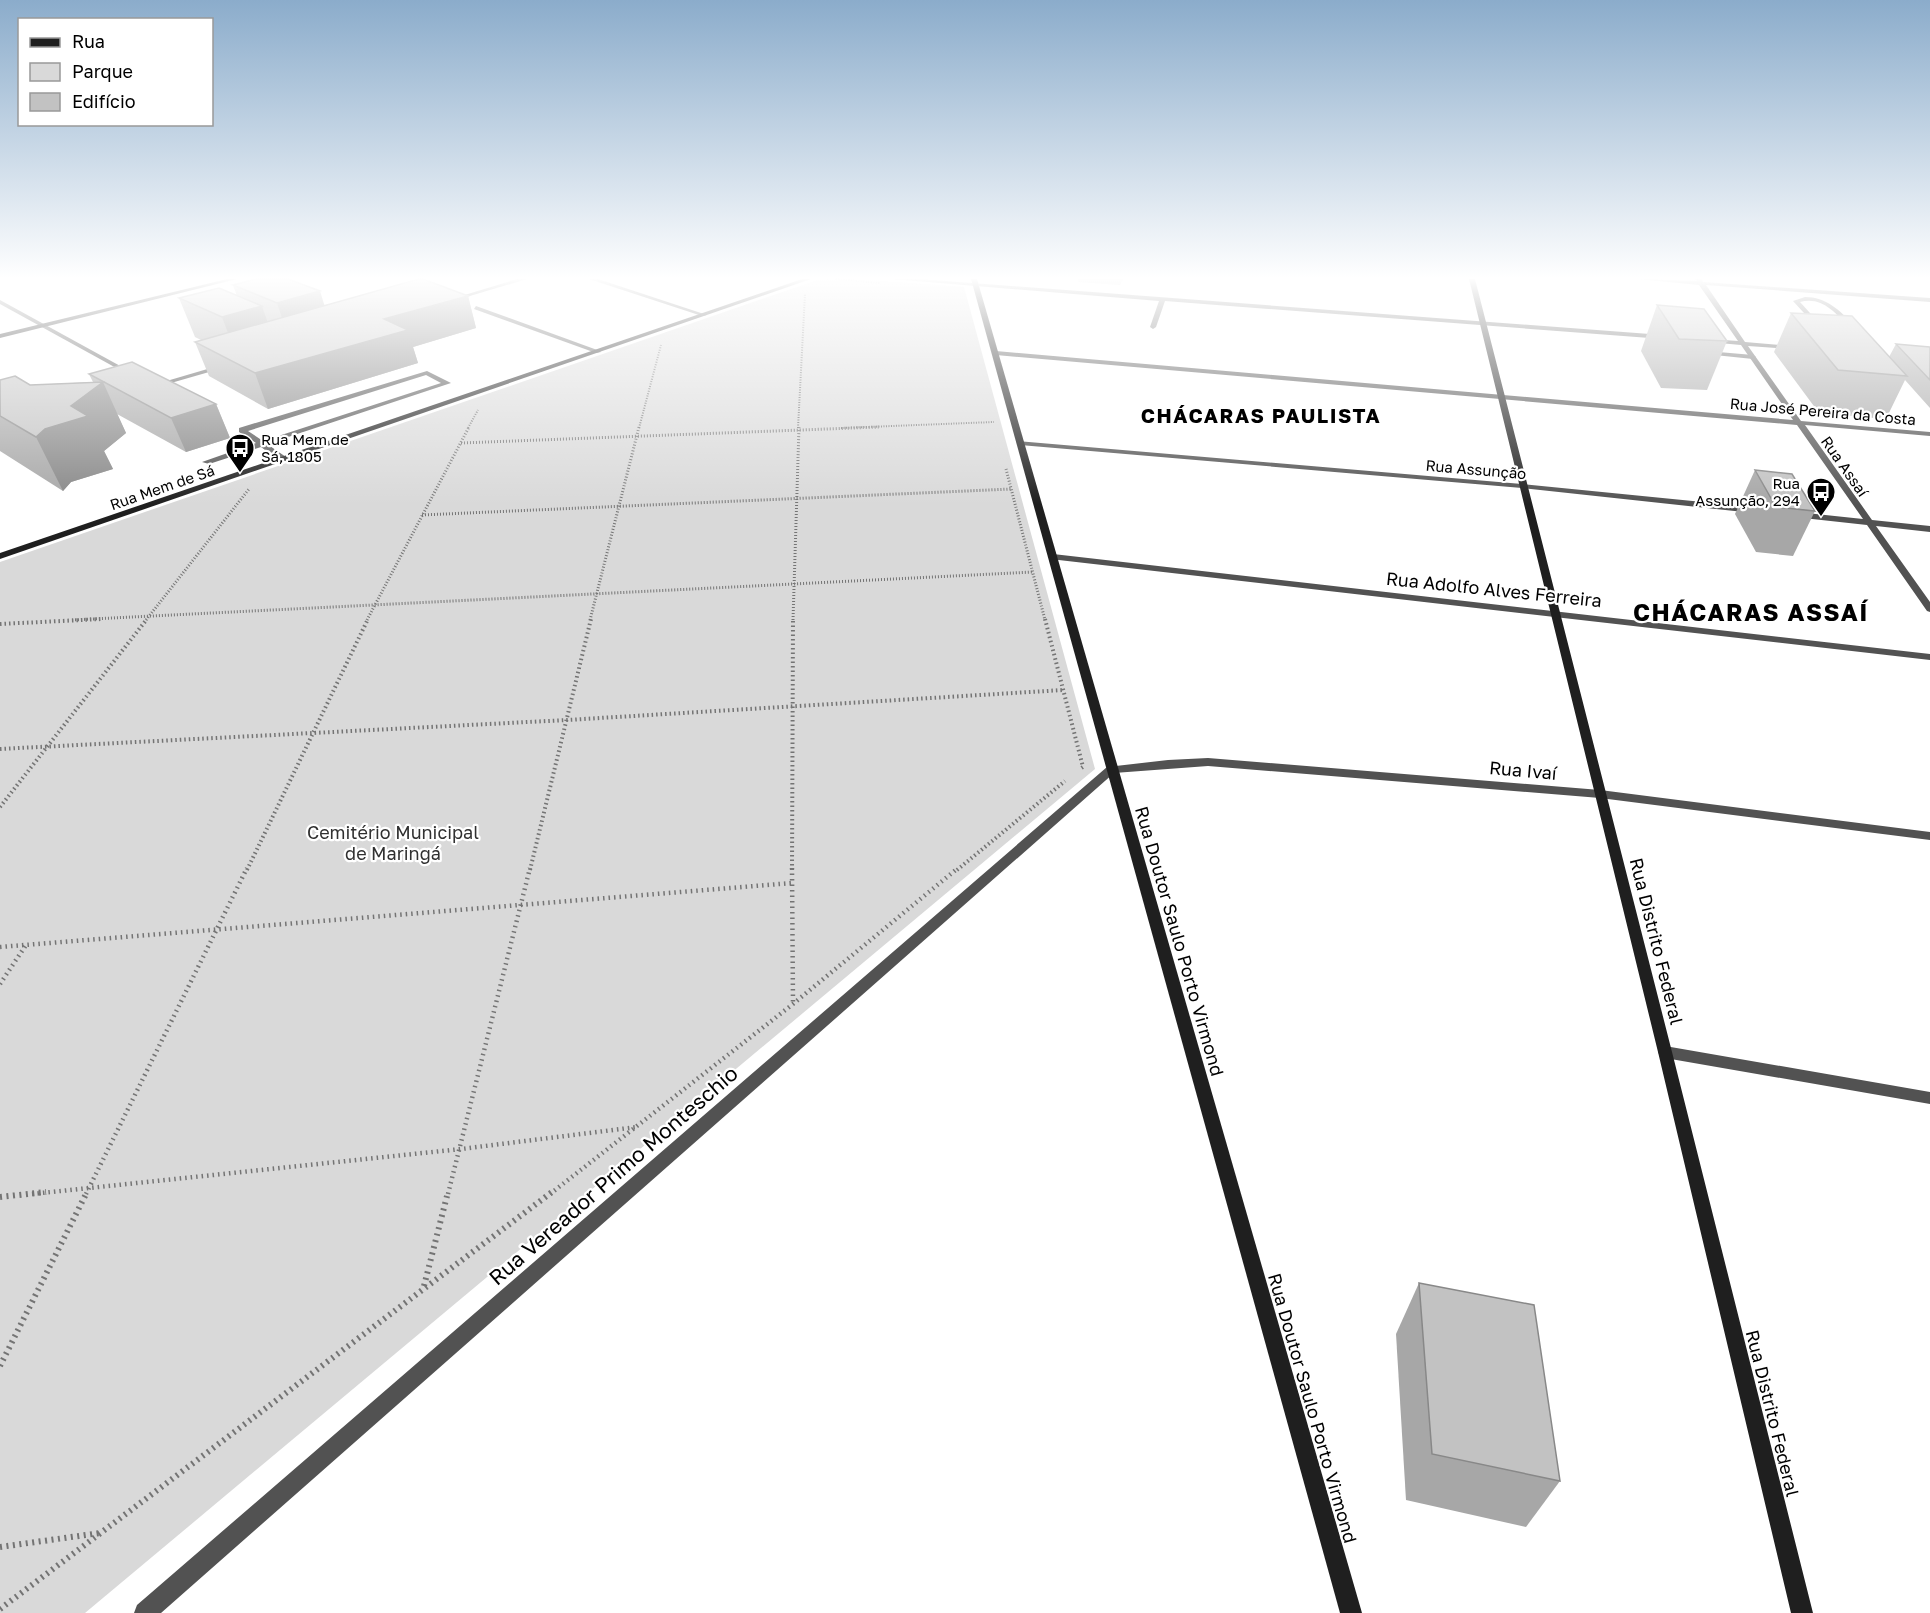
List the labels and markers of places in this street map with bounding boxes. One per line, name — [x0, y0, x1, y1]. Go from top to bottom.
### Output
place label: Rua Mem de Sá, 1805 — [261, 430, 349, 465]
bus stop icon: Rua Mem de Sá, 1805 — [224, 432, 256, 474]
place label: Rua Assunção, 294 — [1695, 474, 1800, 509]
bus stop icon: Rua Assunção, 294 — [1805, 476, 1837, 518]

